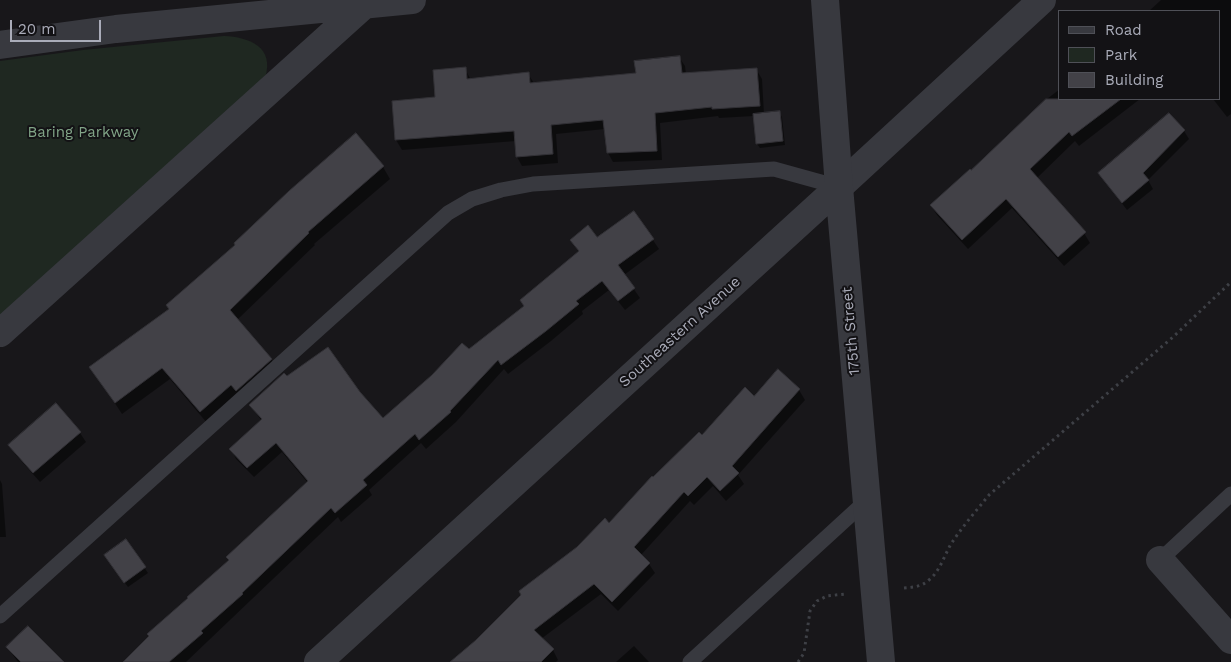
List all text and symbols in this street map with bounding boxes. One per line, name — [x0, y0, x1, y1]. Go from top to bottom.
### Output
scale bar — [12, 10, 104, 42]
legend — [1058, 10, 1221, 100]
text: 20 m — [18, 20, 56, 38]
text: Road — [1105, 21, 1142, 39]
text: Park — [1105, 46, 1137, 64]
text: Building — [1105, 71, 1163, 89]
park label: Baring Parkway — [27, 124, 139, 142]
street label: Southeastern Avenue — [616, 273, 744, 391]
street label: 175th Street — [838, 286, 864, 376]

